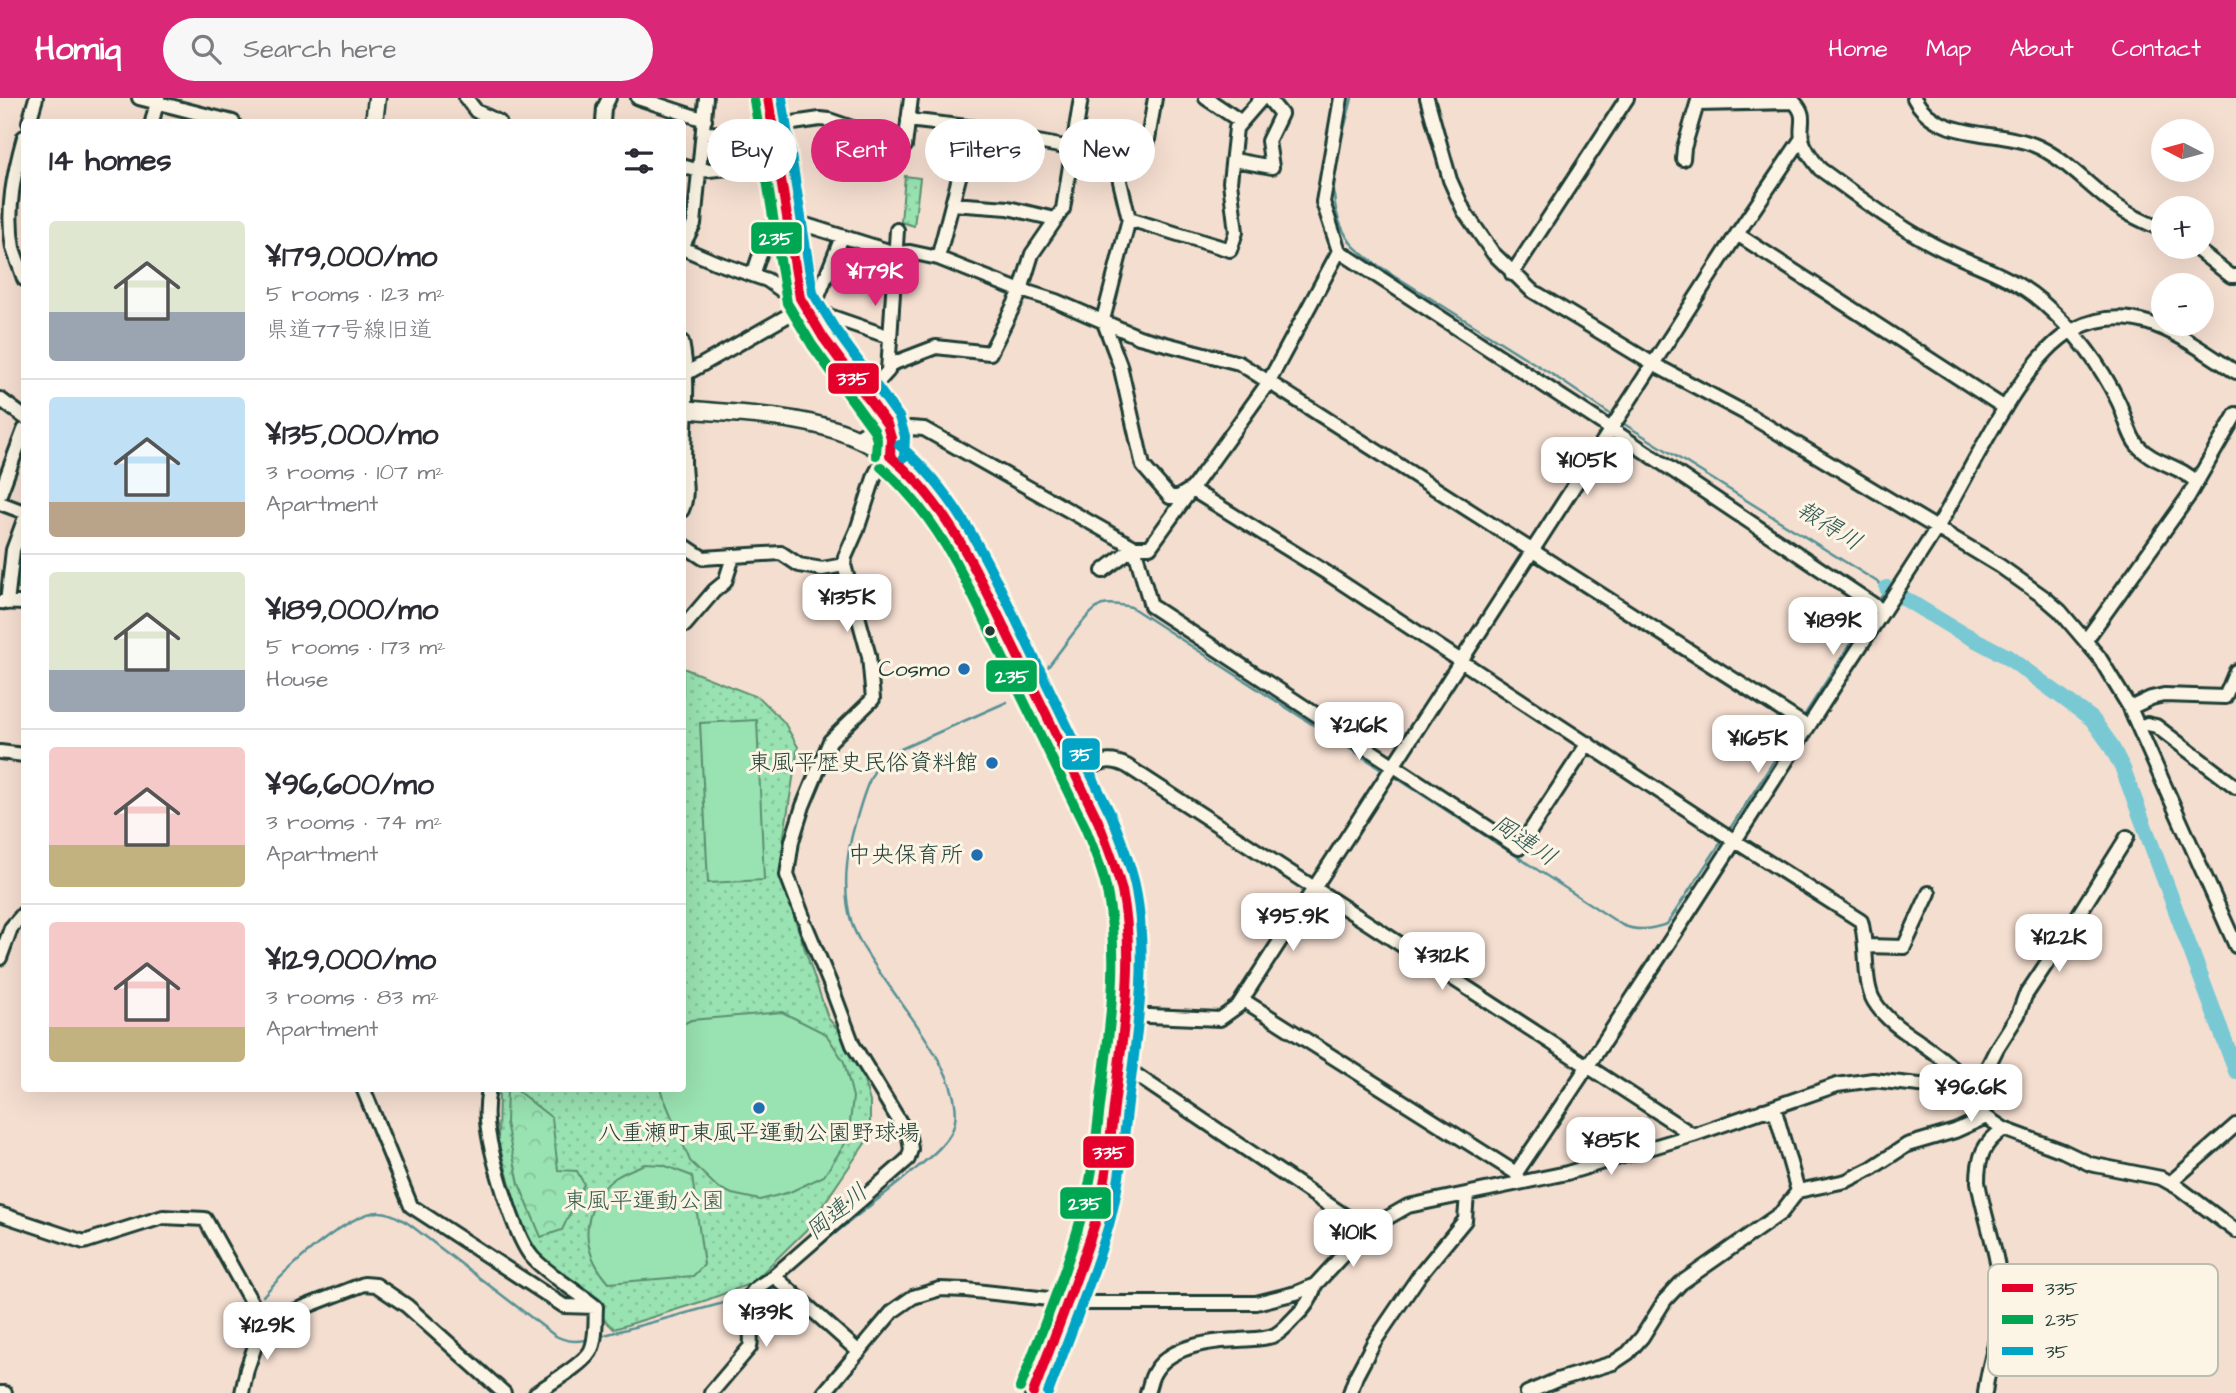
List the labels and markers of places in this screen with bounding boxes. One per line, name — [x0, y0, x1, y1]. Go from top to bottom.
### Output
pin: ¥179K — [826, 248, 924, 308]
pin: ¥105K — [1538, 438, 1636, 497]
pin: ¥135K — [798, 574, 896, 634]
pin: ¥189K — [1784, 598, 1882, 657]
unlabelled marker — [983, 624, 997, 638]
place label: Cosmo — [878, 653, 950, 685]
marker: Cosmo — [956, 661, 972, 677]
pin: ¥216K — [1310, 702, 1408, 762]
pin: ¥165K — [1709, 716, 1807, 775]
place label: 東風平歴史民俗資料館 — [748, 747, 978, 779]
marker: 東風平歴史民俗資料館 — [984, 755, 1000, 771]
place label: 中央保育所 — [848, 839, 963, 871]
marker: 中央保育所 — [969, 847, 985, 863]
pin: ¥95.9K — [1236, 894, 1350, 953]
pin: ¥122K — [2010, 914, 2108, 974]
pin: ¥312K — [1393, 932, 1491, 992]
pin: ¥96.6K — [1914, 1065, 2028, 1124]
marker: 八重瀬町東風平運動公園野球場 — [751, 1100, 767, 1116]
place label: 八重瀬町東風平運動公園野球場 — [598, 1117, 920, 1149]
pin: ¥85K — [1570, 1118, 1652, 1177]
pin: ¥101K — [1304, 1210, 1402, 1269]
pin: ¥139K — [717, 1290, 815, 1349]
pin: ¥129K — [218, 1302, 316, 1362]

